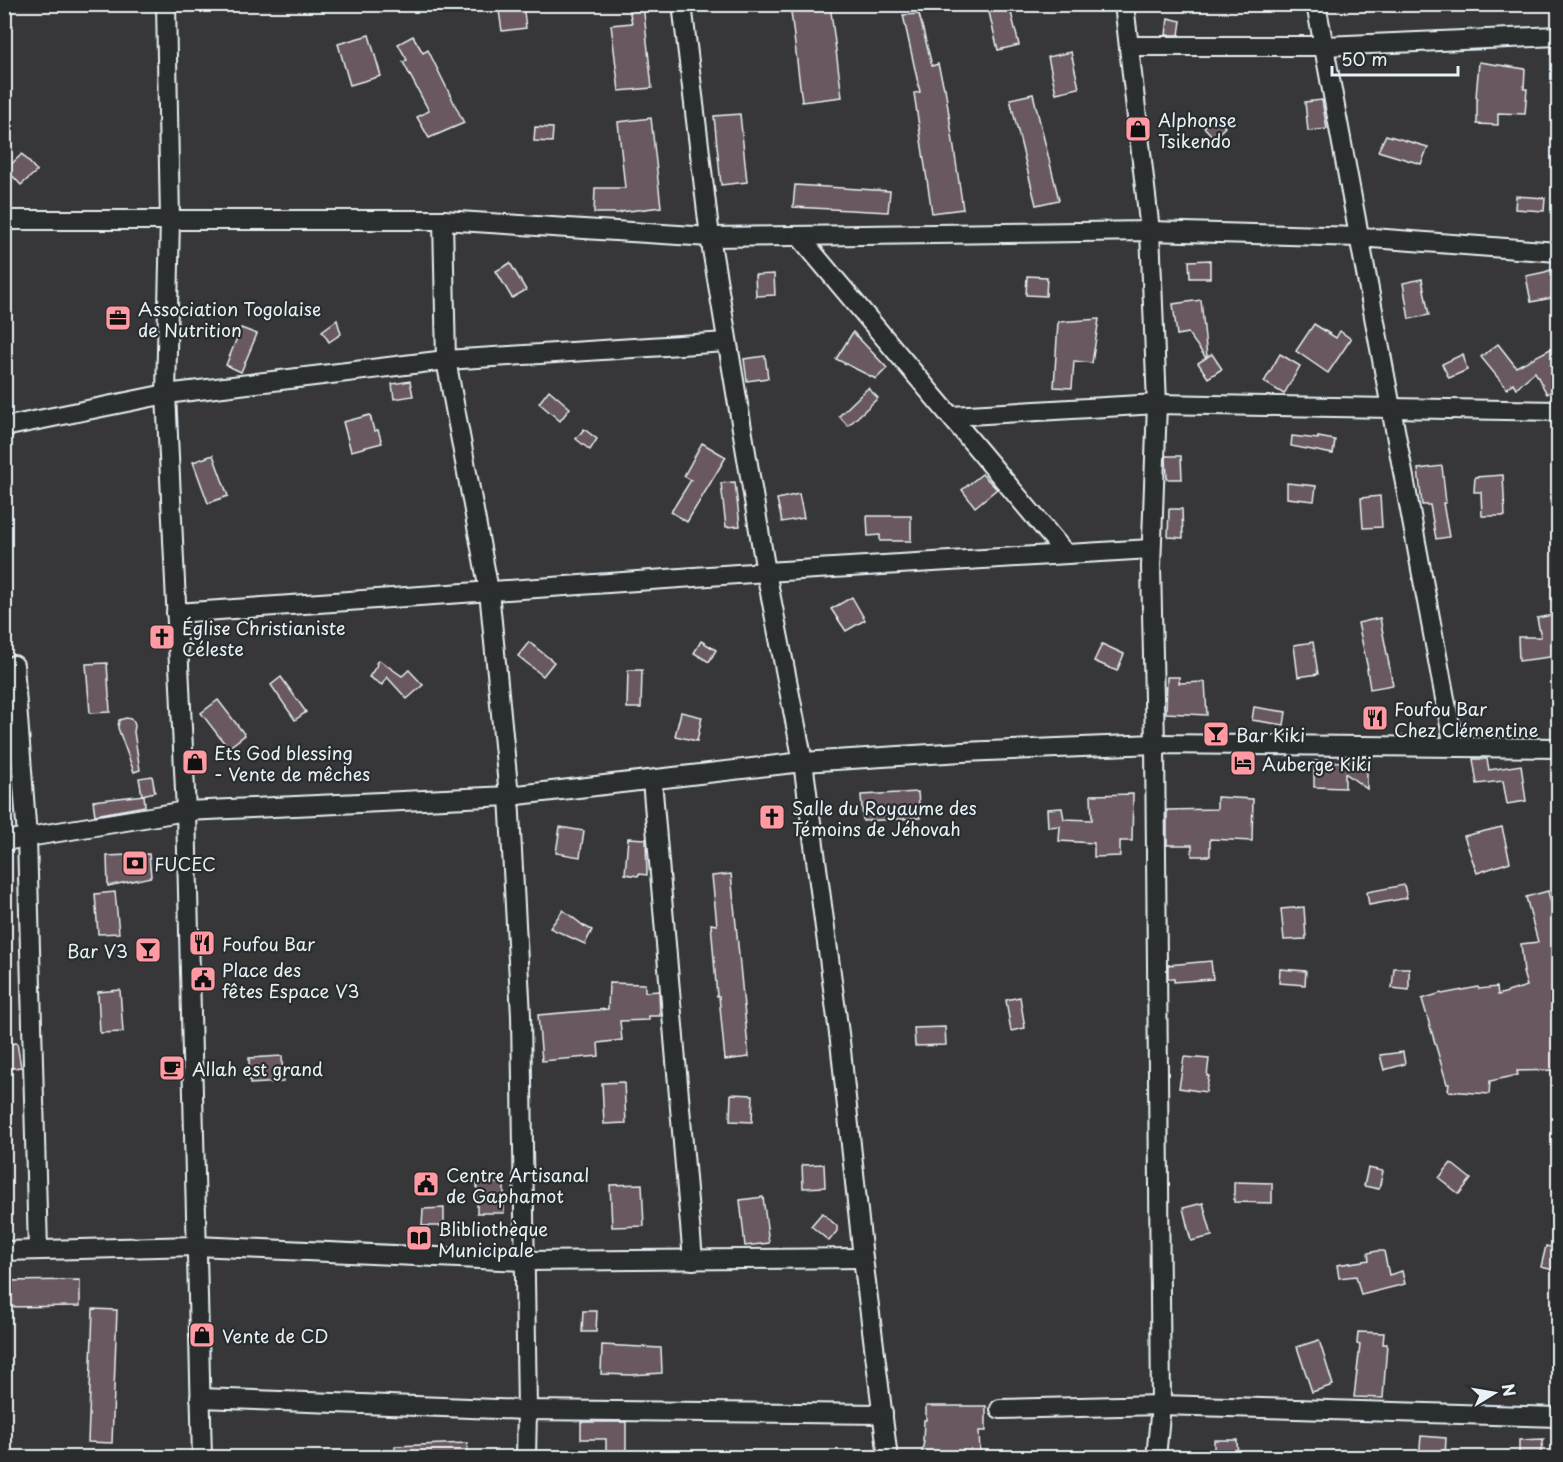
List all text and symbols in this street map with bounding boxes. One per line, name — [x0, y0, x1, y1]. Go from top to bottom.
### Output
scale bar — [1332, 39, 1458, 77]
text: 50 m — [1341, 45, 1388, 72]
place label: Alphonse Tsikendo — [1158, 106, 1237, 154]
shop icon: Alphonse Tsikendo — [1123, 114, 1153, 144]
place label: Association Togolaise de Nutrition — [138, 295, 321, 343]
office icon: Association Togolaise de Nutrition — [103, 303, 133, 333]
place label: Église Christianiste Céleste — [182, 614, 346, 662]
church icon: Église Christianiste Céleste — [147, 622, 177, 652]
place label: Foufou Bar Chez Clémentine — [1394, 695, 1539, 743]
restaurant icon: Foufou Bar Chez Clémentine — [1360, 703, 1390, 733]
bar icon: Bar Kiki — [1201, 719, 1231, 749]
place label: Bar Kiki — [1236, 721, 1305, 748]
place label: Ets God blessing - Vente de mêches — [214, 739, 370, 787]
shop icon: Ets God blessing - Vente de mêches — [180, 747, 210, 777]
hotel icon: Auberge Kiki — [1228, 748, 1258, 778]
place label: Auberge Kiki — [1262, 750, 1372, 777]
place label: Salle du Royaume des Témoins de Jéhovah — [792, 794, 977, 842]
church icon: Salle du Royaume des Témoins de Jéhovah — [757, 802, 787, 832]
bank icon: FUCEC — [120, 848, 150, 878]
place label: FUCEC — [154, 850, 216, 877]
restaurant icon: Foufou Bar — [187, 928, 217, 958]
place label: Foufou Bar — [222, 930, 316, 957]
bar icon: Bar V3 — [133, 935, 163, 965]
place label: Bar V3 — [67, 937, 128, 964]
place label: Place des fêtes Espace V3 — [222, 956, 359, 1004]
public building icon: Place des fêtes Espace V3 — [188, 964, 218, 994]
cafe icon: Allah est grand — [157, 1053, 187, 1083]
place label: Allah est grand — [192, 1055, 323, 1082]
place label: Centre Artisanal de Gaphamot — [446, 1161, 589, 1209]
public building icon: Centre Artisanal de Gaphamot — [411, 1169, 441, 1199]
place label: Blibliothèque Municipale — [438, 1215, 548, 1263]
library icon: Blibliothèque Municipale — [404, 1223, 434, 1253]
shop icon: Vente de CD — [187, 1320, 217, 1350]
place label: Vente de CD — [222, 1322, 329, 1349]
north arrow — [1464, 1363, 1524, 1423]
text: N — [1497, 1381, 1523, 1398]

